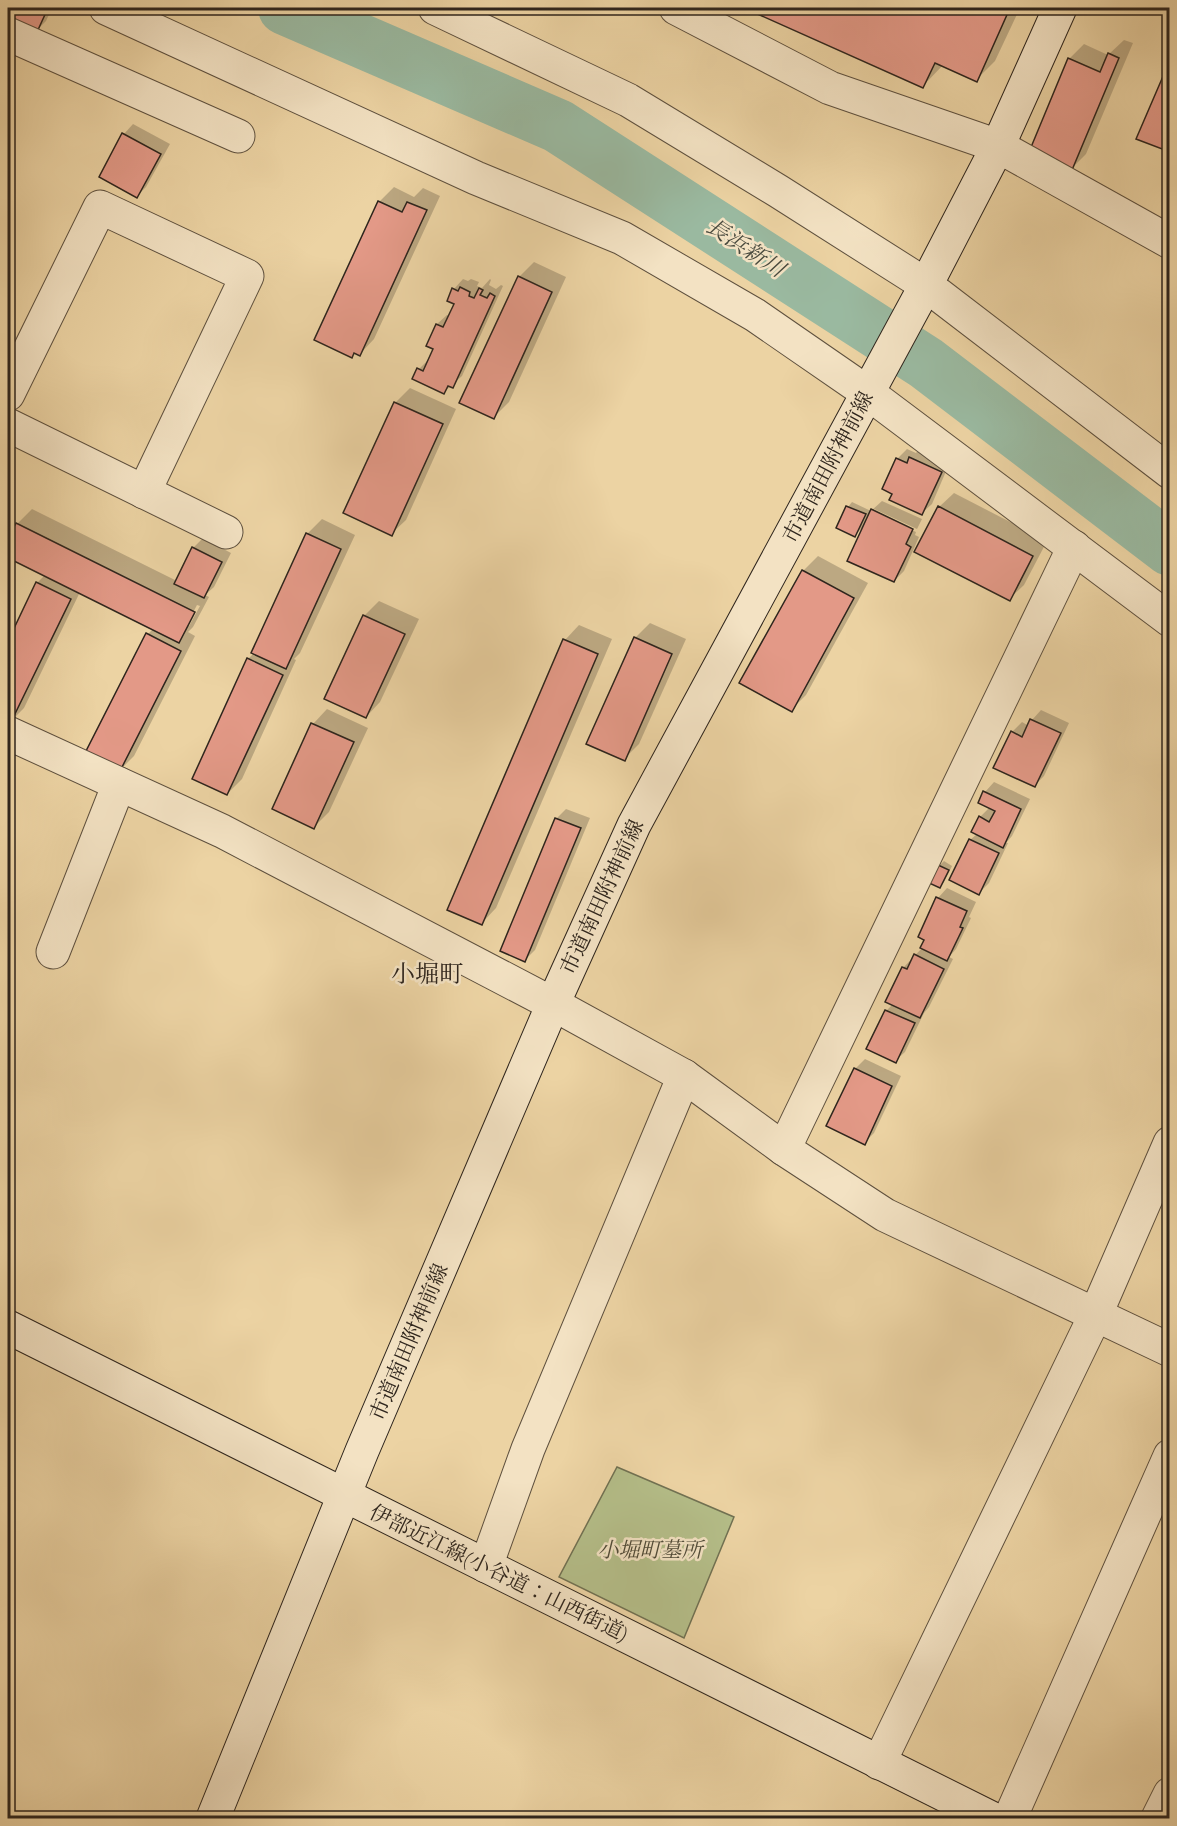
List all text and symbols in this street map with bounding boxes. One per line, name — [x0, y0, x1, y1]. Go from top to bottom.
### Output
water label: 長浜新川 — [701, 212, 792, 285]
street label: 市道南田附神前線 — [777, 387, 880, 548]
street label: 市道南田附神前線 — [555, 815, 650, 979]
district label: 小堀町 — [391, 959, 463, 990]
street label: 市道南田附神前線 — [364, 1260, 455, 1425]
street label: 伊部近江線(小谷道：山西街道) — [365, 1499, 633, 1648]
park label: 小堀町墓所 — [598, 1537, 705, 1564]

